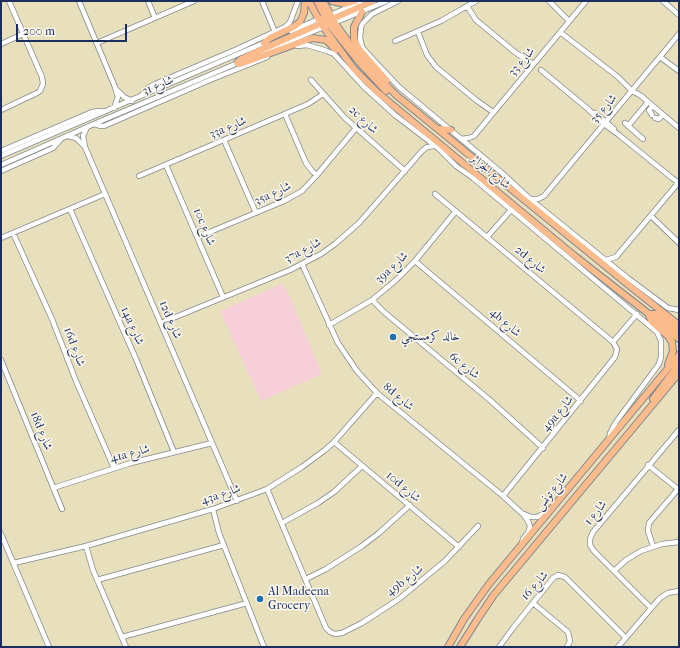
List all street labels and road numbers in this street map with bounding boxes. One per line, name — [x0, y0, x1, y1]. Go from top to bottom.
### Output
street label: شارع 33 — [506, 45, 538, 79]
street label: شارع 31 — [140, 73, 176, 99]
street label: شارع 35 — [588, 92, 620, 126]
street label: 2c شارع — [345, 103, 381, 137]
street label: 33a شارع — [207, 114, 249, 142]
street label: شارع الجزائر — [467, 151, 513, 193]
street label: 35a شارع — [252, 179, 294, 209]
street label: 10c شارع — [190, 206, 218, 248]
street label: 37a شارع — [282, 235, 324, 267]
street label: 2d شارع — [512, 243, 548, 277]
street label: 39a شارع — [373, 249, 411, 287]
street label: 12d شارع — [155, 299, 185, 341]
street label: 14a شارع — [117, 305, 147, 347]
street label: 4b شارع — [486, 306, 524, 340]
street label: 16d شارع — [60, 325, 88, 369]
street label: 6c شارع — [446, 349, 482, 383]
street label: 8d شارع — [380, 380, 416, 414]
street label: 49a شارع — [539, 393, 577, 435]
street label: 18d شارع — [27, 410, 55, 452]
street label: 41a شارع — [109, 442, 151, 466]
street label: 10d شارع — [383, 468, 423, 506]
street label: شارع تونس — [533, 470, 571, 514]
street label: 43a شارع — [199, 482, 243, 508]
street label: شارع 1 — [582, 498, 610, 528]
street label: 49b شارع — [384, 562, 426, 600]
street label: شارع 16 — [518, 568, 552, 604]

